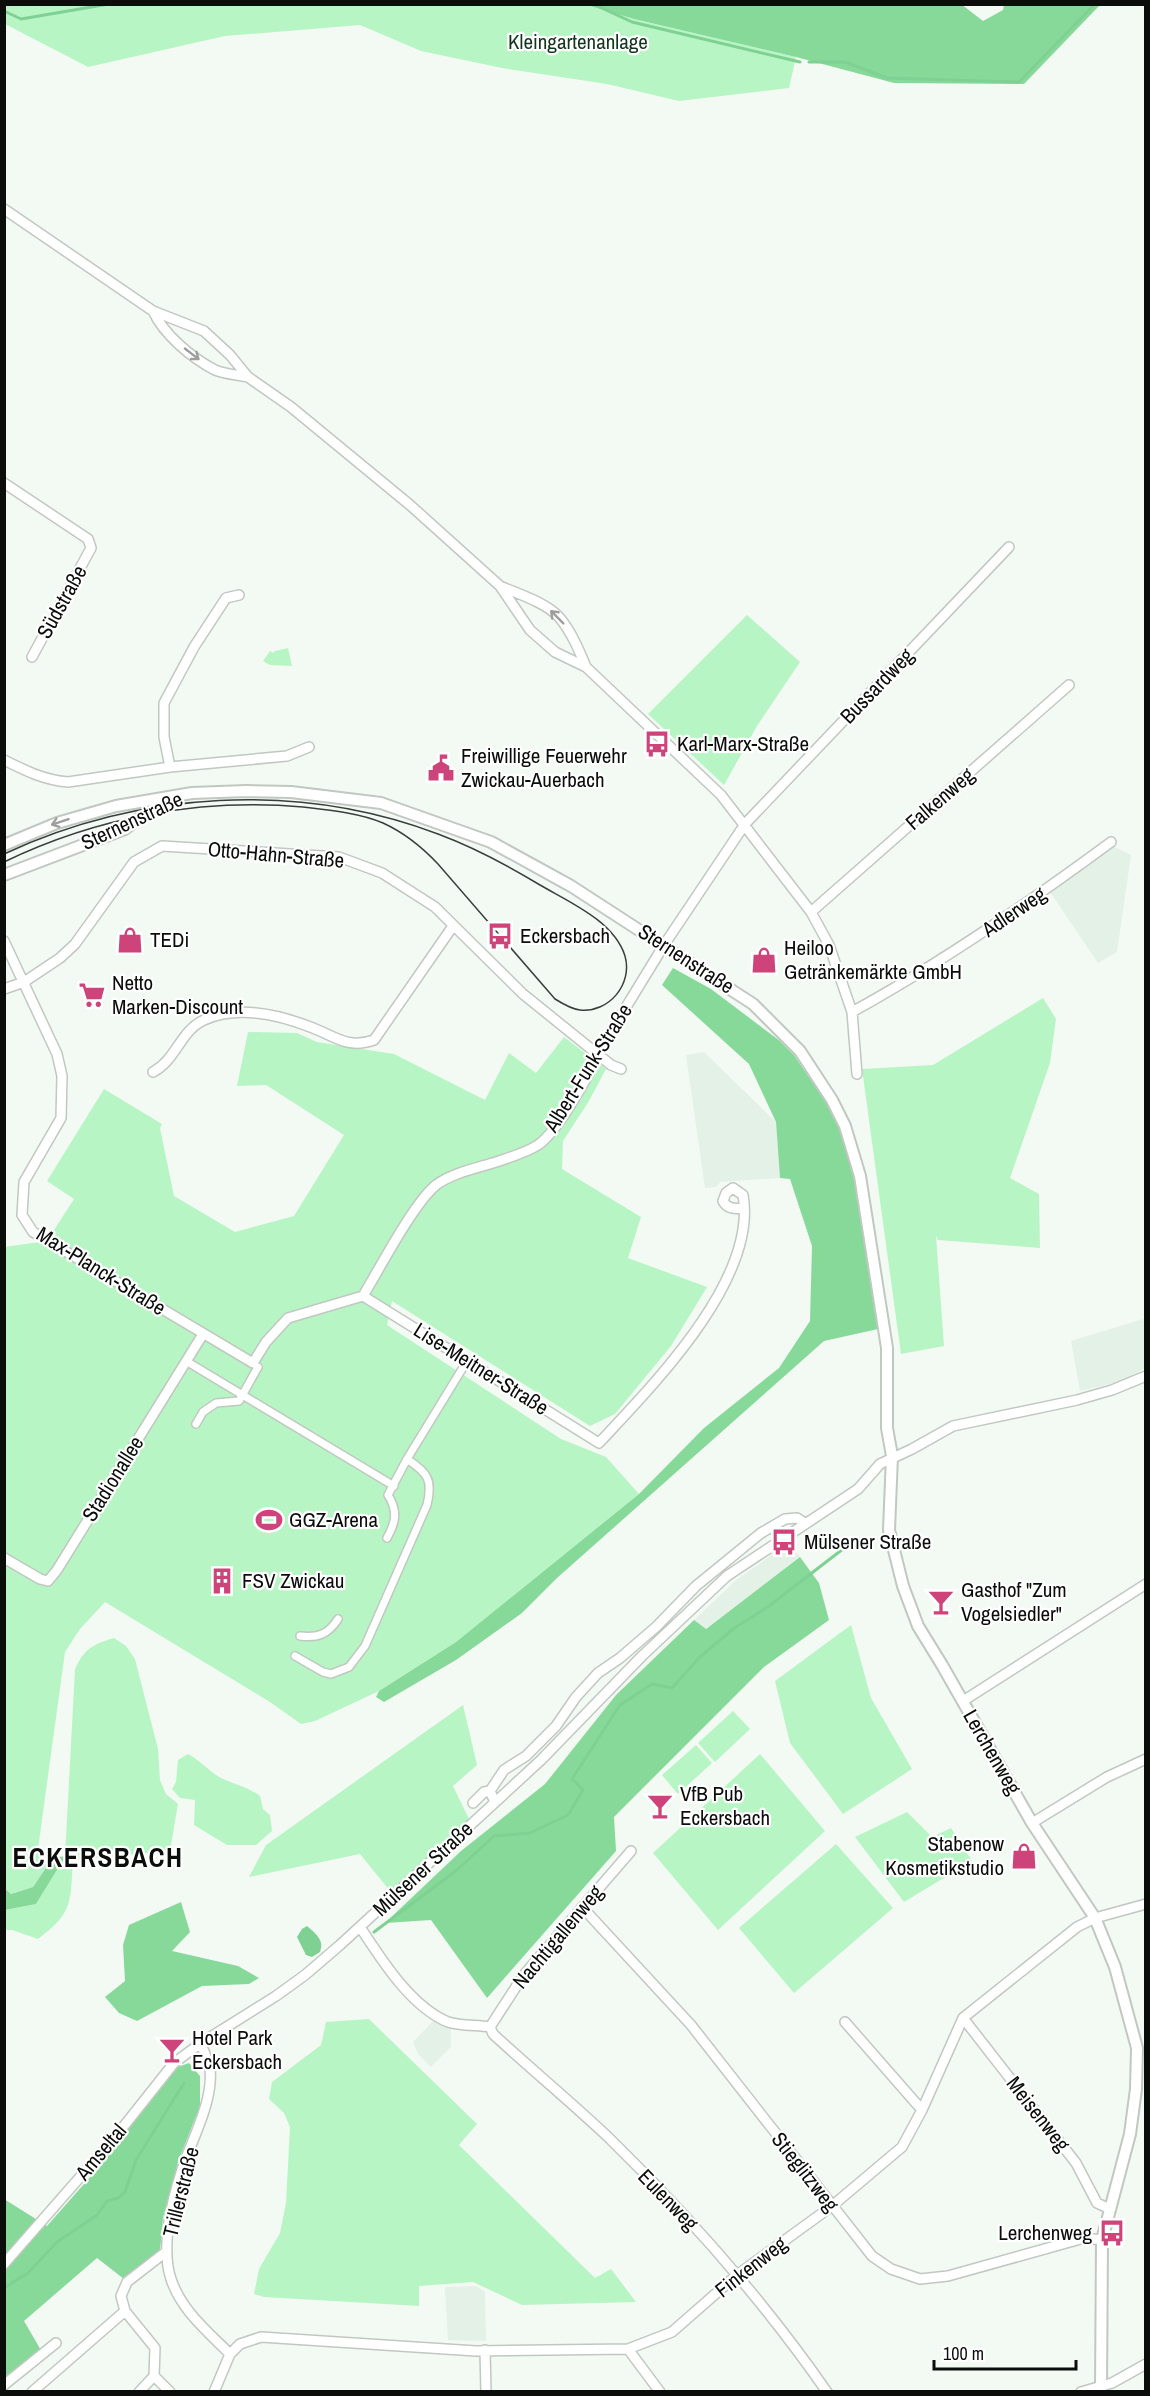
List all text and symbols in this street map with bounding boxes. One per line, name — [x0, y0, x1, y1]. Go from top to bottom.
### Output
park label: Kleingartenanlage — [508, 27, 648, 56]
one-way arrow — [183, 347, 199, 360]
street label: Südstraße — [30, 560, 94, 644]
one-way arrow — [550, 610, 564, 625]
street label: Bussardweg — [833, 641, 920, 730]
bus stop icon: Karl-Marx-Straße — [642, 729, 672, 759]
place label: Karl-Marx-Straße — [677, 729, 809, 758]
place label: Freiwillige Feuerwehr Zwickau-Auerbach — [461, 741, 627, 794]
public building icon: Freiwillige Feuerwehr Zwickau-Auerbach — [426, 753, 456, 783]
street label: Falkenweg — [899, 760, 981, 837]
street label: Sternenstraße — [76, 784, 187, 857]
one-way arrow — [51, 818, 70, 829]
street label: Otto-Hahn-Straße — [207, 834, 345, 875]
street label: Adlerweg — [975, 879, 1052, 944]
street label: Sternenstraße — [633, 917, 740, 1000]
bus stop icon: Eckersbach — [485, 921, 515, 951]
place label: Eckersbach — [520, 921, 610, 950]
shop icon: TEDi — [115, 925, 145, 955]
place label: TEDi — [150, 925, 189, 954]
place label: Heiloo Getränkemärkte GmbH — [784, 933, 962, 986]
shop icon: Heiloo Getränkemärkte GmbH — [749, 945, 779, 975]
place label: Netto Marken-Discount — [112, 968, 243, 1021]
supermarket icon: Netto Marken-Discount — [77, 980, 107, 1010]
street label: Albert-Funk-Straße — [536, 998, 639, 1138]
street label: Max-Planck-Straße — [31, 1219, 171, 1322]
street label: Lise-Meitner-Straße — [408, 1315, 554, 1422]
street label: Stadionallee — [75, 1430, 150, 1527]
sports icon: GGZ-Arena — [254, 1505, 284, 1535]
place label: GGZ-Arena — [289, 1505, 378, 1534]
bus stop icon: Mülsener Straße — [769, 1527, 799, 1557]
place label: Mülsener Straße — [804, 1527, 931, 1556]
building icon: FSV Zwickau — [207, 1566, 237, 1596]
place label: FSV Zwickau — [242, 1566, 344, 1595]
place label: Gasthof "Zum Vogelsiedler" — [961, 1575, 1067, 1628]
bar icon: Gasthof "Zum Vogelsiedler" — [926, 1587, 956, 1617]
street label: Lerchenweg — [956, 1704, 1029, 1800]
place label: VfB Pub Eckersbach — [680, 1779, 770, 1832]
bar icon: VfB Pub Eckersbach — [645, 1791, 675, 1821]
street label: Mülsener Straße — [366, 1815, 479, 1923]
place label: Stabenow Kosmetikstudio — [885, 1829, 1005, 1882]
district label: ECKERSBACH — [12, 1839, 184, 1875]
shop icon: Stabenow Kosmetikstudio — [1009, 1841, 1039, 1871]
street label: Nachtigallenweg — [506, 1878, 610, 1995]
place label: Hotel Park Eckersbach — [192, 2023, 282, 2076]
bar icon: Hotel Park Eckersbach — [157, 2035, 187, 2065]
street label: Meisenweg — [1000, 2070, 1077, 2158]
street label: Amseltal — [68, 2117, 133, 2187]
street label: Stieglitzweg — [765, 2126, 846, 2218]
street label: Trillerstraße — [155, 2144, 206, 2240]
street label: Eulenweg — [632, 2162, 705, 2237]
place label: Lerchenweg — [998, 2218, 1092, 2247]
bus stop icon: Lerchenweg — [1097, 2218, 1127, 2248]
street label: Finkenweg — [709, 2229, 793, 2304]
scale bar — [934, 2333, 1076, 2371]
text: 100 m — [943, 2341, 984, 2366]

